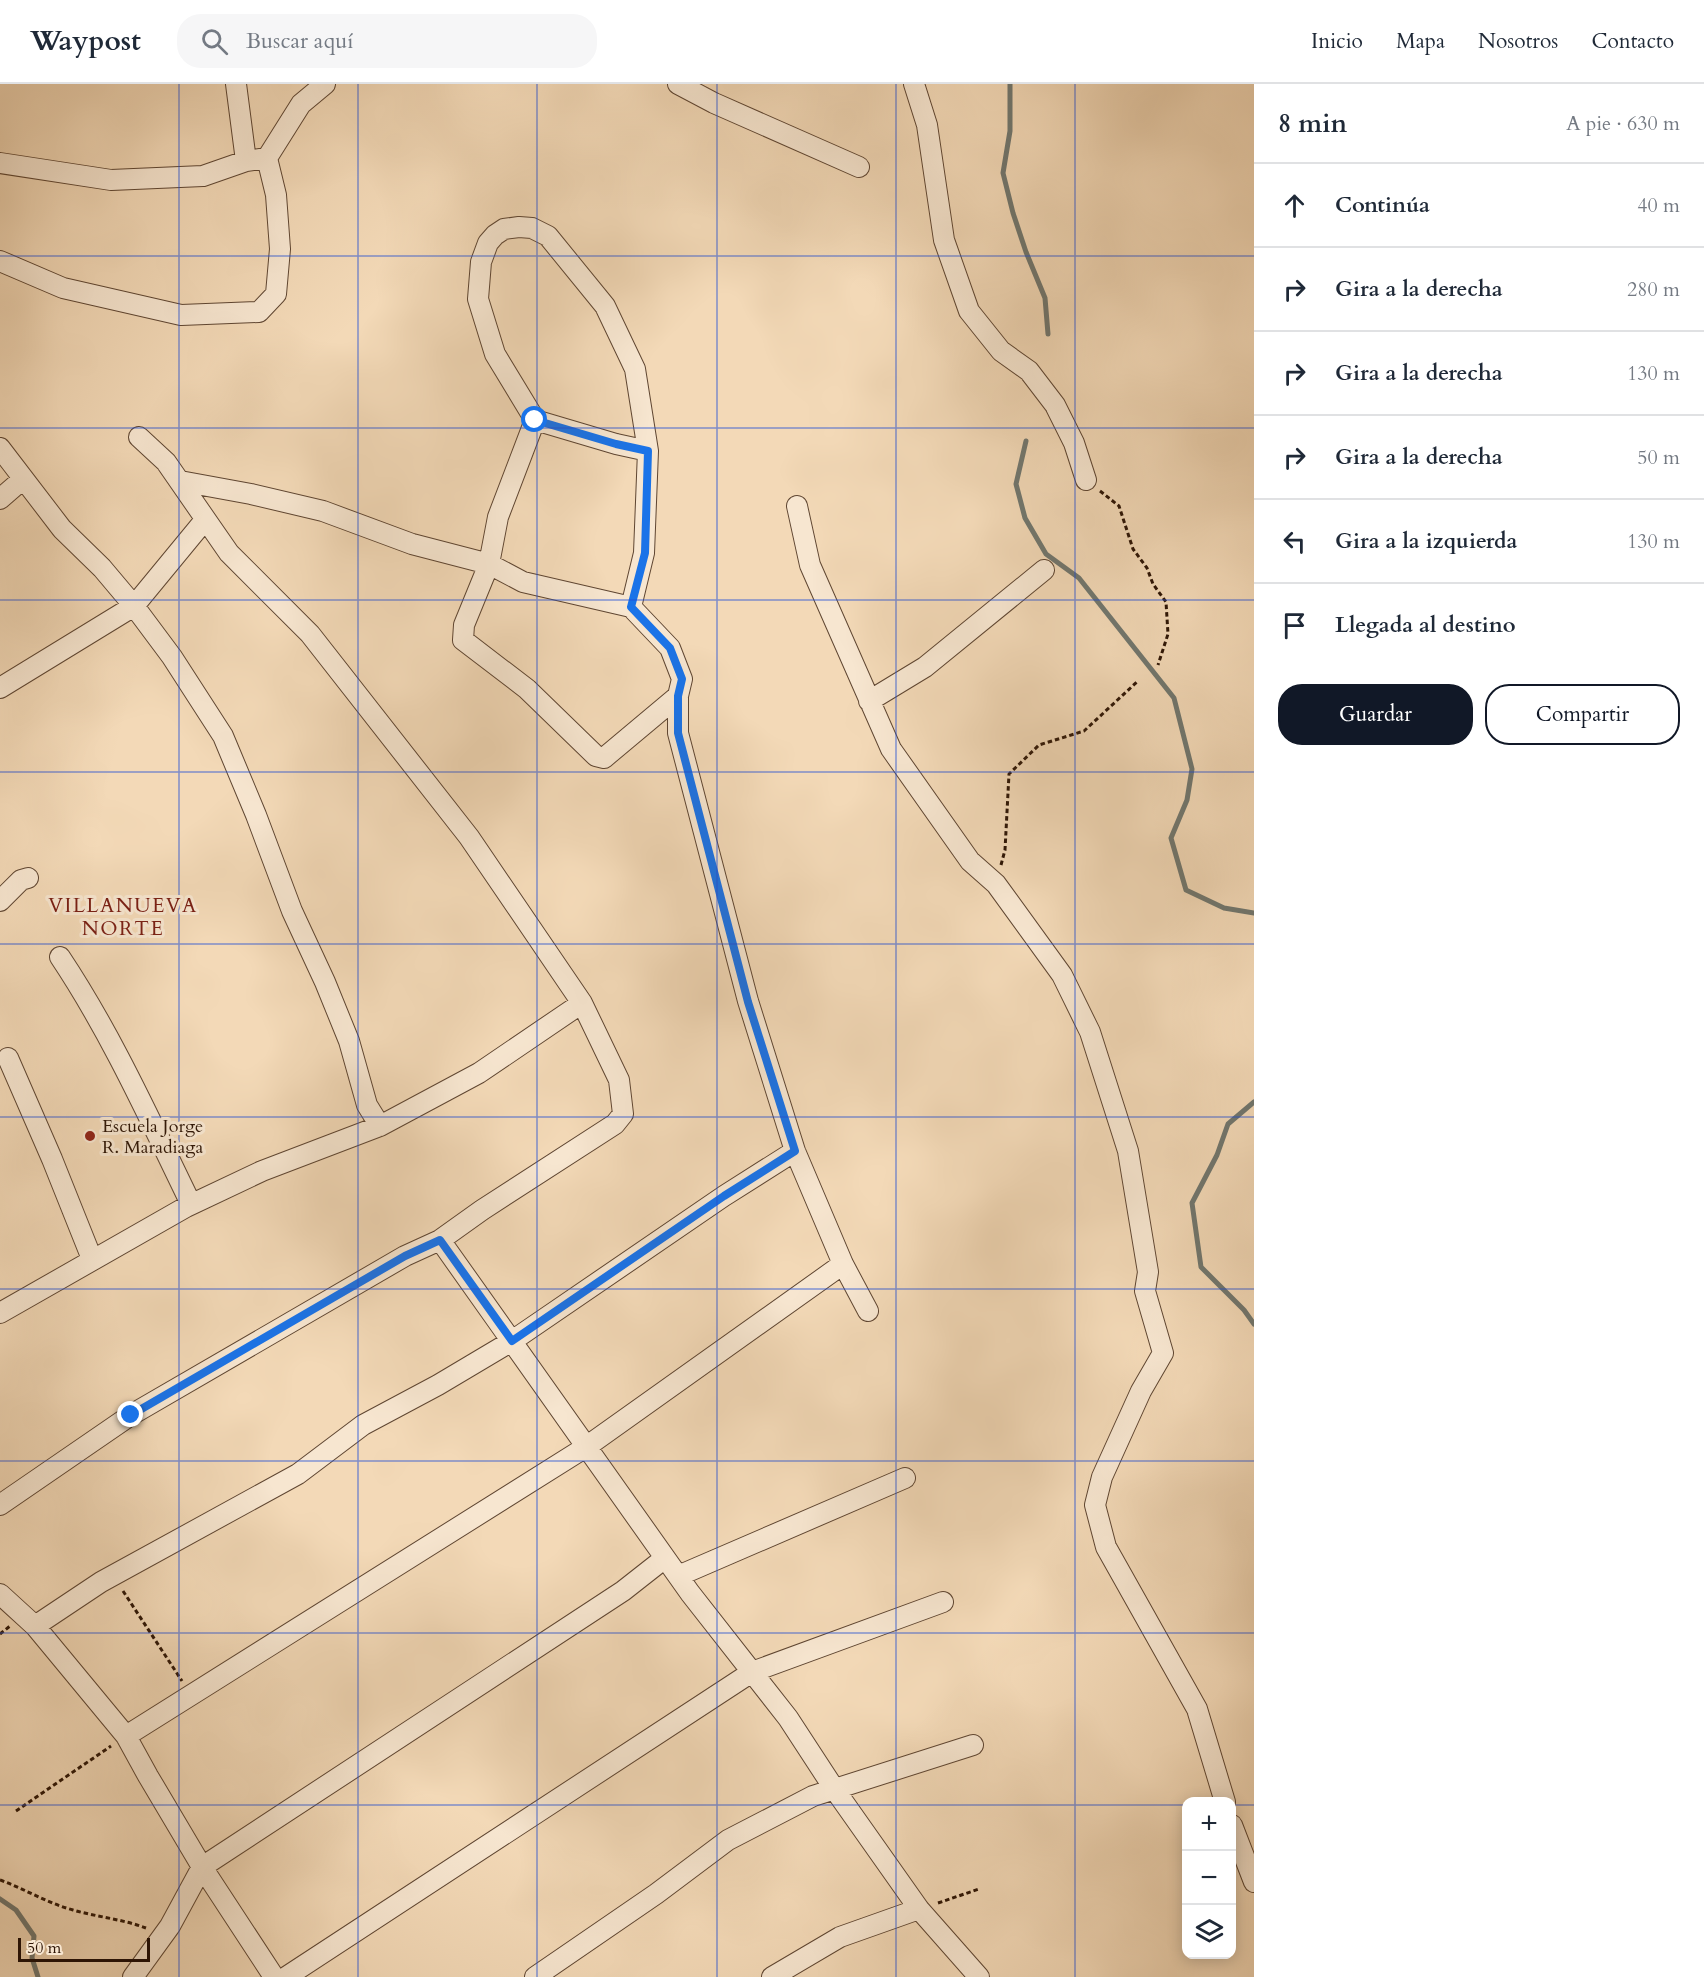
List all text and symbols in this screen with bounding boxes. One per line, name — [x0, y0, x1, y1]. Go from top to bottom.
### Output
search box — [177, 14, 597, 68]
text: Waypost — [30, 22, 141, 60]
icon: search — [198, 25, 231, 58]
text: Buscar aquí — [246, 26, 353, 56]
text: Inicio — [1311, 27, 1363, 56]
text: Mapa — [1396, 27, 1445, 56]
text: Nosotros — [1478, 27, 1558, 56]
text: Contacto — [1591, 27, 1674, 56]
text: 8 min — [1278, 106, 1347, 141]
text: A pie · 630 m — [1566, 110, 1680, 137]
icon: ahead — [1278, 189, 1311, 222]
text: Continúa — [1335, 190, 1430, 220]
text: 40 m — [1637, 192, 1680, 219]
icon: right — [1278, 273, 1311, 306]
text: Gira a la derecha — [1335, 274, 1503, 304]
text: 280 m — [1627, 276, 1680, 303]
icon: right — [1278, 357, 1311, 390]
text: Gira a la derecha — [1335, 358, 1503, 388]
text: 130 m — [1627, 360, 1680, 387]
route start — [521, 406, 547, 432]
icon: right — [1278, 441, 1311, 474]
text: Gira a la derecha — [1335, 442, 1503, 472]
text: 50 m — [1637, 444, 1680, 471]
icon: left — [1278, 525, 1311, 558]
text: Gira a la izquierda — [1335, 526, 1518, 556]
text: 130 m — [1627, 528, 1680, 555]
icon: arrive — [1278, 609, 1311, 642]
text: Llegada al destino — [1335, 610, 1516, 640]
button: Guardar — [1278, 684, 1473, 745]
button: Compartir — [1485, 684, 1680, 745]
district label: VILLANUEVA NORTE — [48, 892, 198, 942]
place label: Escuela Jorge R. Maradiaga — [102, 1114, 203, 1160]
marker: Escuela Jorge R. Maradiaga — [83, 1129, 97, 1143]
route end — [117, 1401, 143, 1427]
map controls — [1182, 1797, 1236, 1959]
button: + — [1182, 1797, 1236, 1851]
button: − — [1182, 1851, 1236, 1905]
button: layers — [1182, 1905, 1236, 1959]
scale bar — [18, 1935, 150, 1962]
text: 50 m — [27, 1937, 61, 1959]

